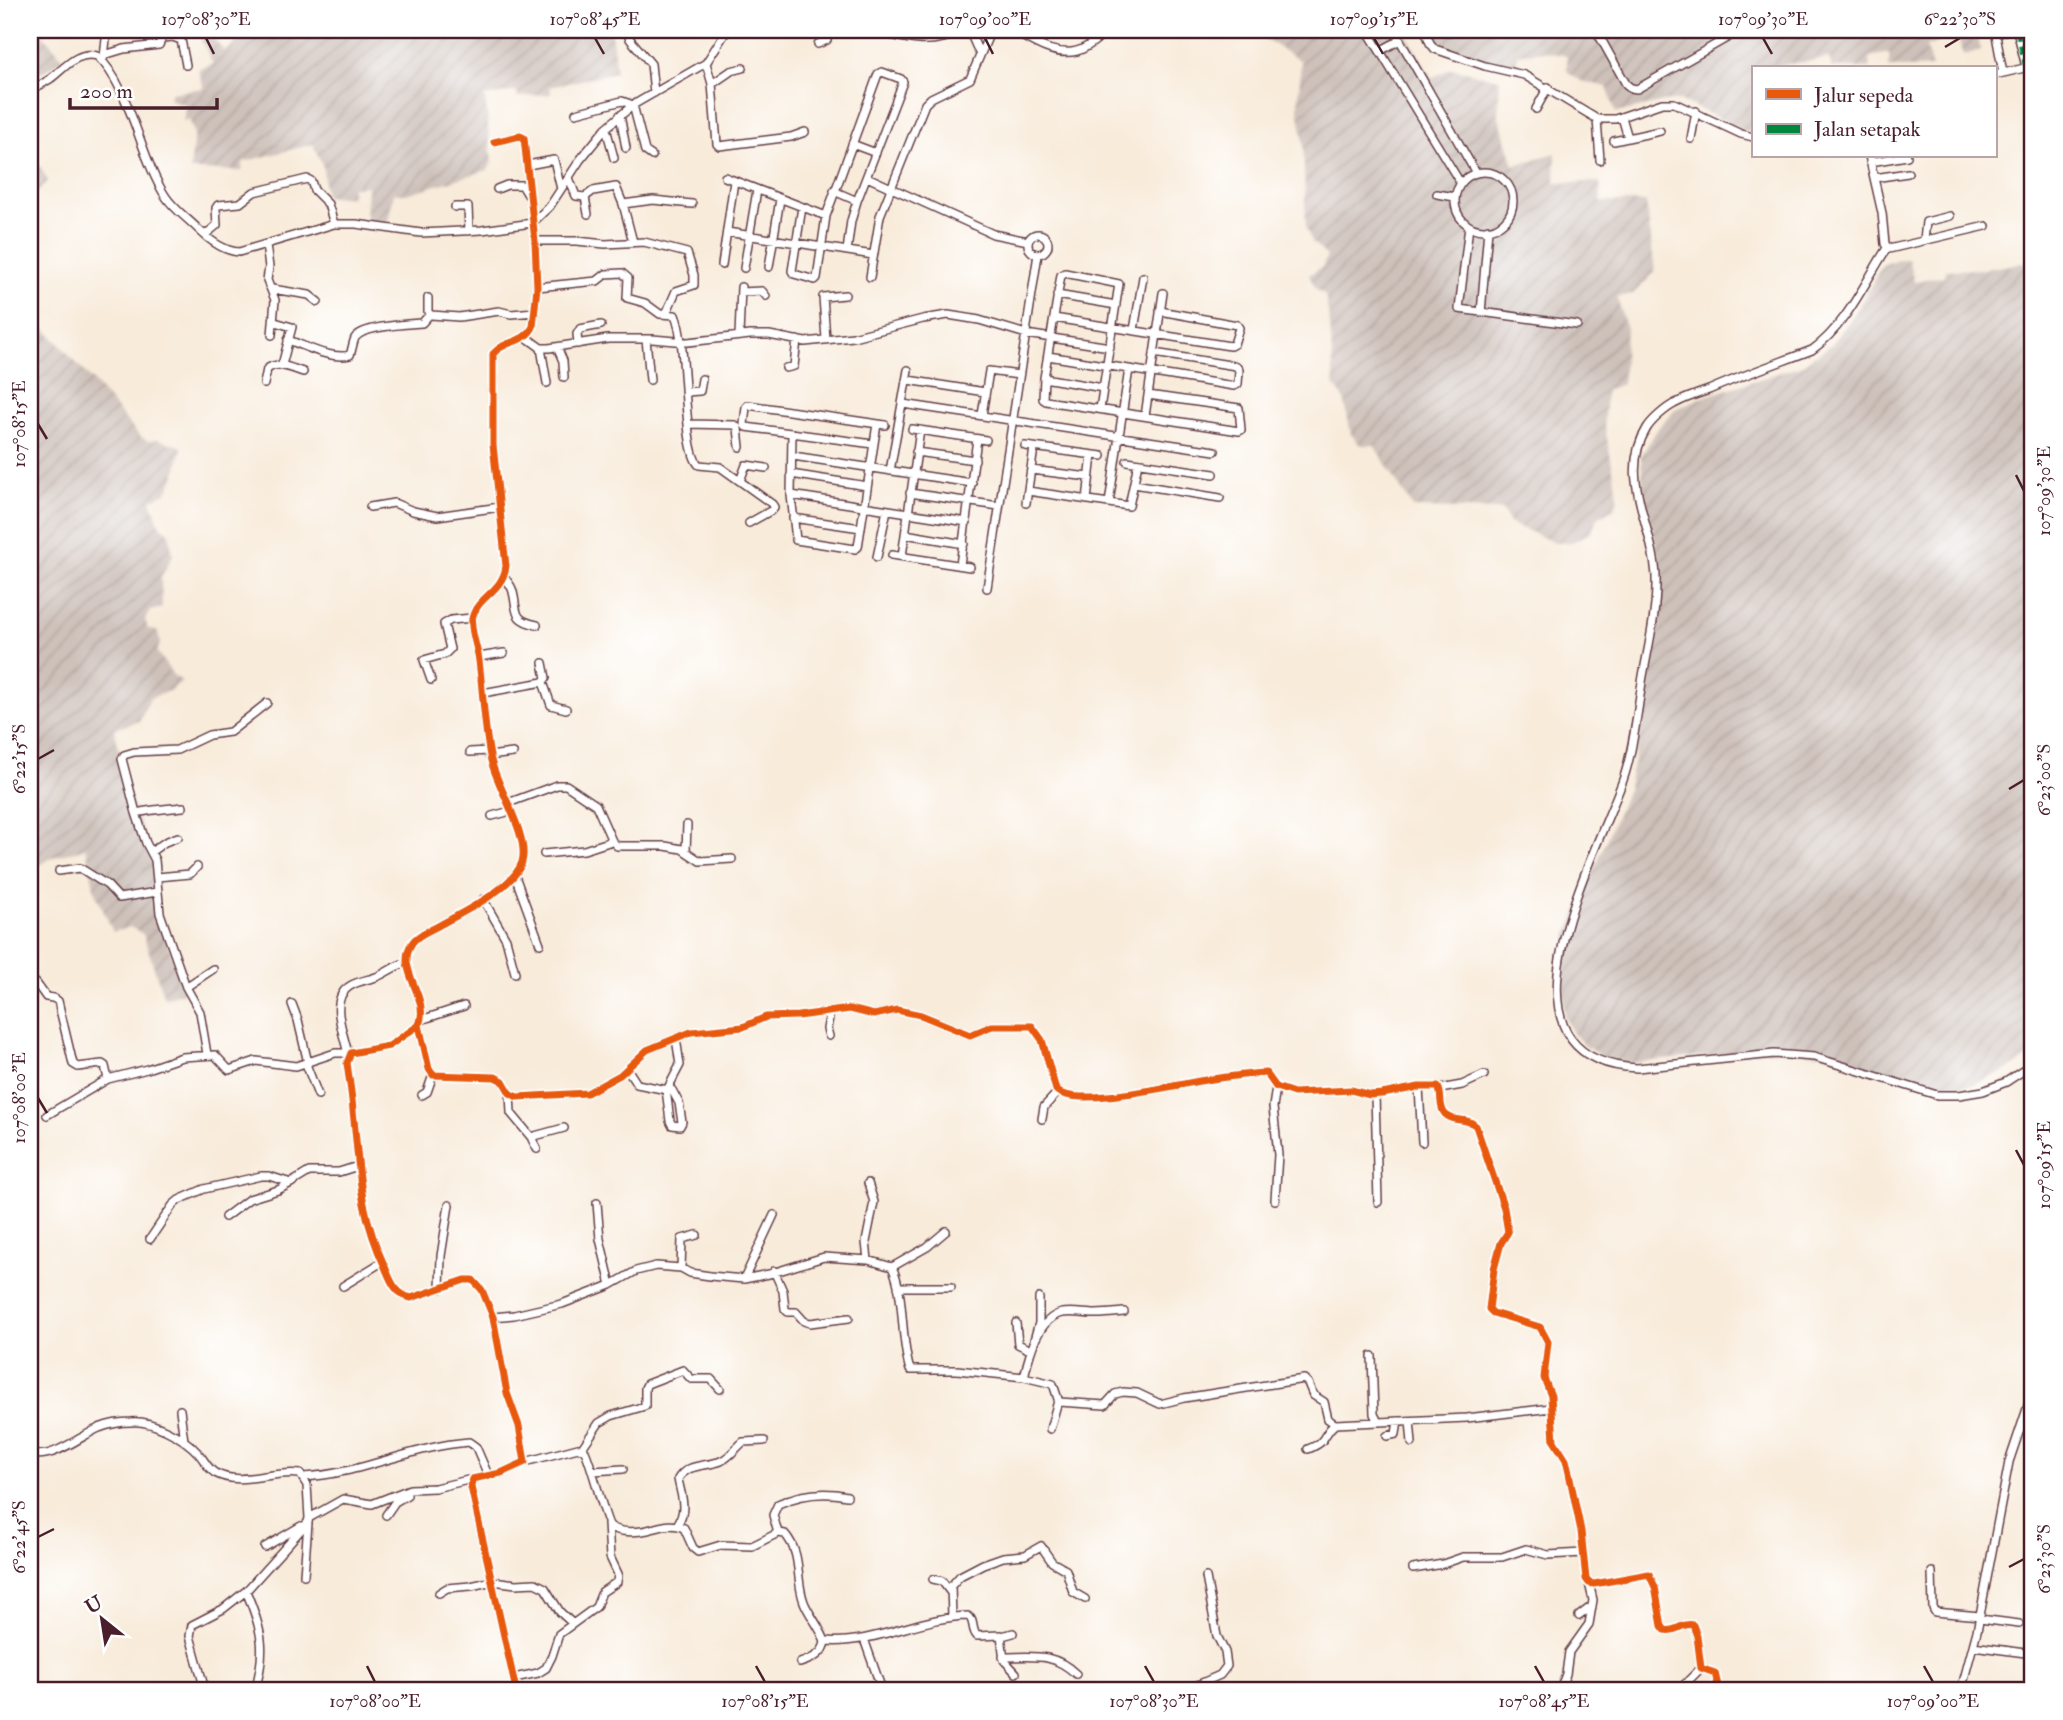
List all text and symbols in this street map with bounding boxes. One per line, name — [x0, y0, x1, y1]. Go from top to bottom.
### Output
text: 107°08'30"E — [161, 8, 251, 31]
text: 107°08'45"E — [550, 8, 640, 31]
text: 107°09'00"E — [939, 8, 1031, 31]
text: 107°09'15"E — [1330, 8, 1418, 31]
text: 107°09'30"E — [1718, 8, 1808, 31]
text: 6°22'30"S — [1924, 8, 1996, 31]
scale bar — [70, 66, 217, 110]
legend — [1752, 66, 1996, 158]
text: 200 m — [80, 78, 133, 105]
text: Jalur sepeda — [1813, 82, 1914, 109]
text: Jalan setapak — [1813, 116, 1921, 143]
text: 107°08'15"E — [8, 380, 31, 468]
text: 107°09'30"E — [2033, 446, 2056, 536]
text: 6°22'15"S — [8, 724, 31, 794]
text: 6°23'00"S — [2033, 744, 2056, 816]
text: 107°08'00"E — [8, 1052, 31, 1144]
text: 107°09'15"E — [2033, 1121, 2056, 1209]
text: 6°22'45"S — [8, 1500, 31, 1574]
text: 6°23'30"S — [2033, 1524, 2056, 1594]
north arrow — [66, 1584, 136, 1654]
text: U — [81, 1591, 107, 1620]
text: 107°08'00"E — [329, 1690, 421, 1713]
text: 107°08'15"E — [721, 1690, 809, 1713]
text: 107°08'30"E — [1109, 1690, 1199, 1713]
text: 107°08'45"E — [1499, 1690, 1589, 1713]
text: 107°09'00"E — [1887, 1690, 1979, 1713]

